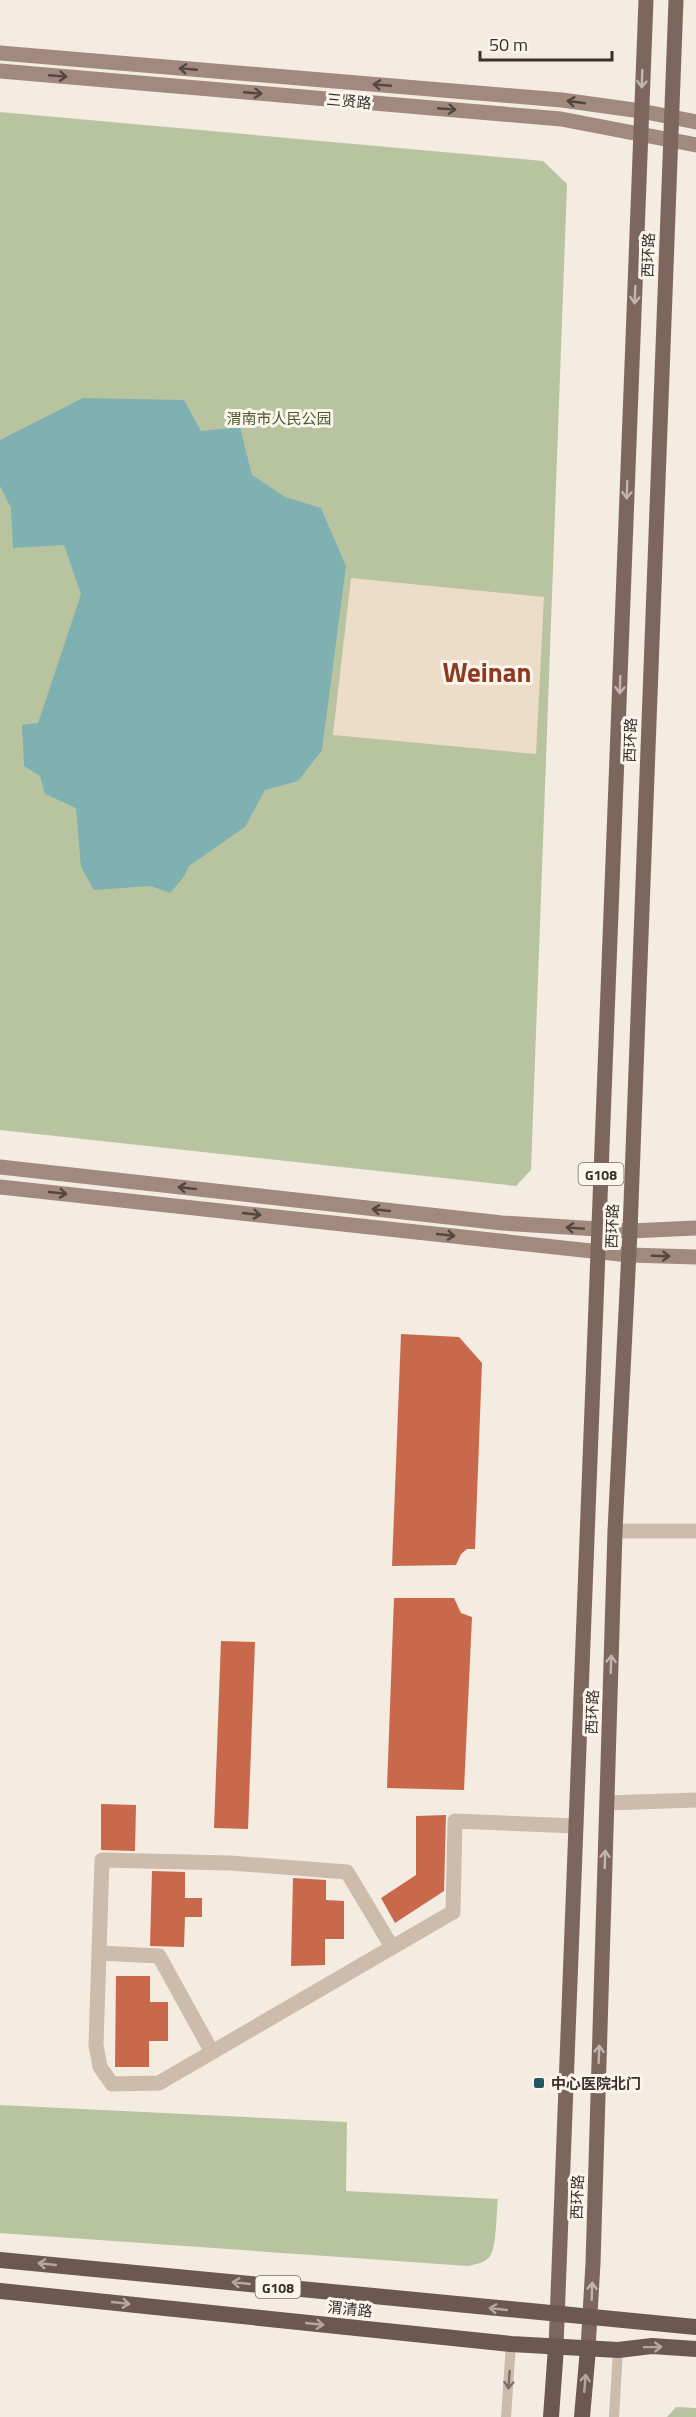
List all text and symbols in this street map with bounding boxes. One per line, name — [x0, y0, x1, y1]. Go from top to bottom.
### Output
scale bar — [480, 24, 612, 62]
text: 50 m — [489, 31, 528, 58]
one-way arrow — [178, 63, 198, 74]
one-way arrow — [637, 69, 648, 89]
one-way arrow — [48, 71, 68, 82]
one-way arrow — [373, 79, 392, 90]
one-way arrow — [242, 88, 262, 99]
street label: 三贤路 — [326, 88, 372, 114]
one-way arrow — [567, 96, 587, 107]
one-way arrow — [436, 104, 456, 115]
street label: 西环路 — [636, 232, 660, 278]
one-way arrow — [629, 285, 640, 305]
park label: 渭南市人民公园 — [226, 407, 332, 430]
one-way arrow — [622, 480, 633, 500]
district label: Weinan — [443, 651, 532, 692]
one-way arrow — [614, 674, 625, 694]
street label: 西环路 — [618, 717, 642, 763]
road number: G108 — [578, 1163, 624, 1185]
one-way arrow — [177, 1182, 197, 1193]
one-way arrow — [48, 1188, 68, 1199]
street label: 西环路 — [600, 1203, 624, 1249]
one-way arrow — [371, 1204, 391, 1215]
one-way arrow — [242, 1209, 261, 1220]
one-way arrow — [565, 1222, 585, 1233]
one-way arrow — [435, 1230, 455, 1241]
one-way arrow — [650, 1250, 670, 1262]
one-way arrow — [606, 1654, 617, 1674]
street label: 西环路 — [580, 1689, 604, 1735]
one-way arrow — [599, 1849, 611, 1869]
one-way arrow — [594, 2044, 605, 2064]
place label: 中心医院北门 — [551, 2072, 641, 2095]
marker: 中心医院北门 — [532, 2076, 546, 2090]
street label: 西环路 — [565, 2174, 589, 2220]
one-way arrow — [38, 2258, 58, 2269]
road number: G108 — [256, 2276, 300, 2298]
one-way arrow — [232, 2277, 252, 2288]
one-way arrow — [586, 2281, 597, 2301]
street label: 渭清路 — [326, 2295, 374, 2323]
one-way arrow — [110, 2298, 130, 2309]
one-way arrow — [489, 2303, 509, 2314]
one-way arrow — [304, 2318, 324, 2329]
one-way arrow — [643, 2341, 663, 2353]
one-way arrow — [503, 2370, 514, 2390]
one-way arrow — [580, 2373, 591, 2393]

